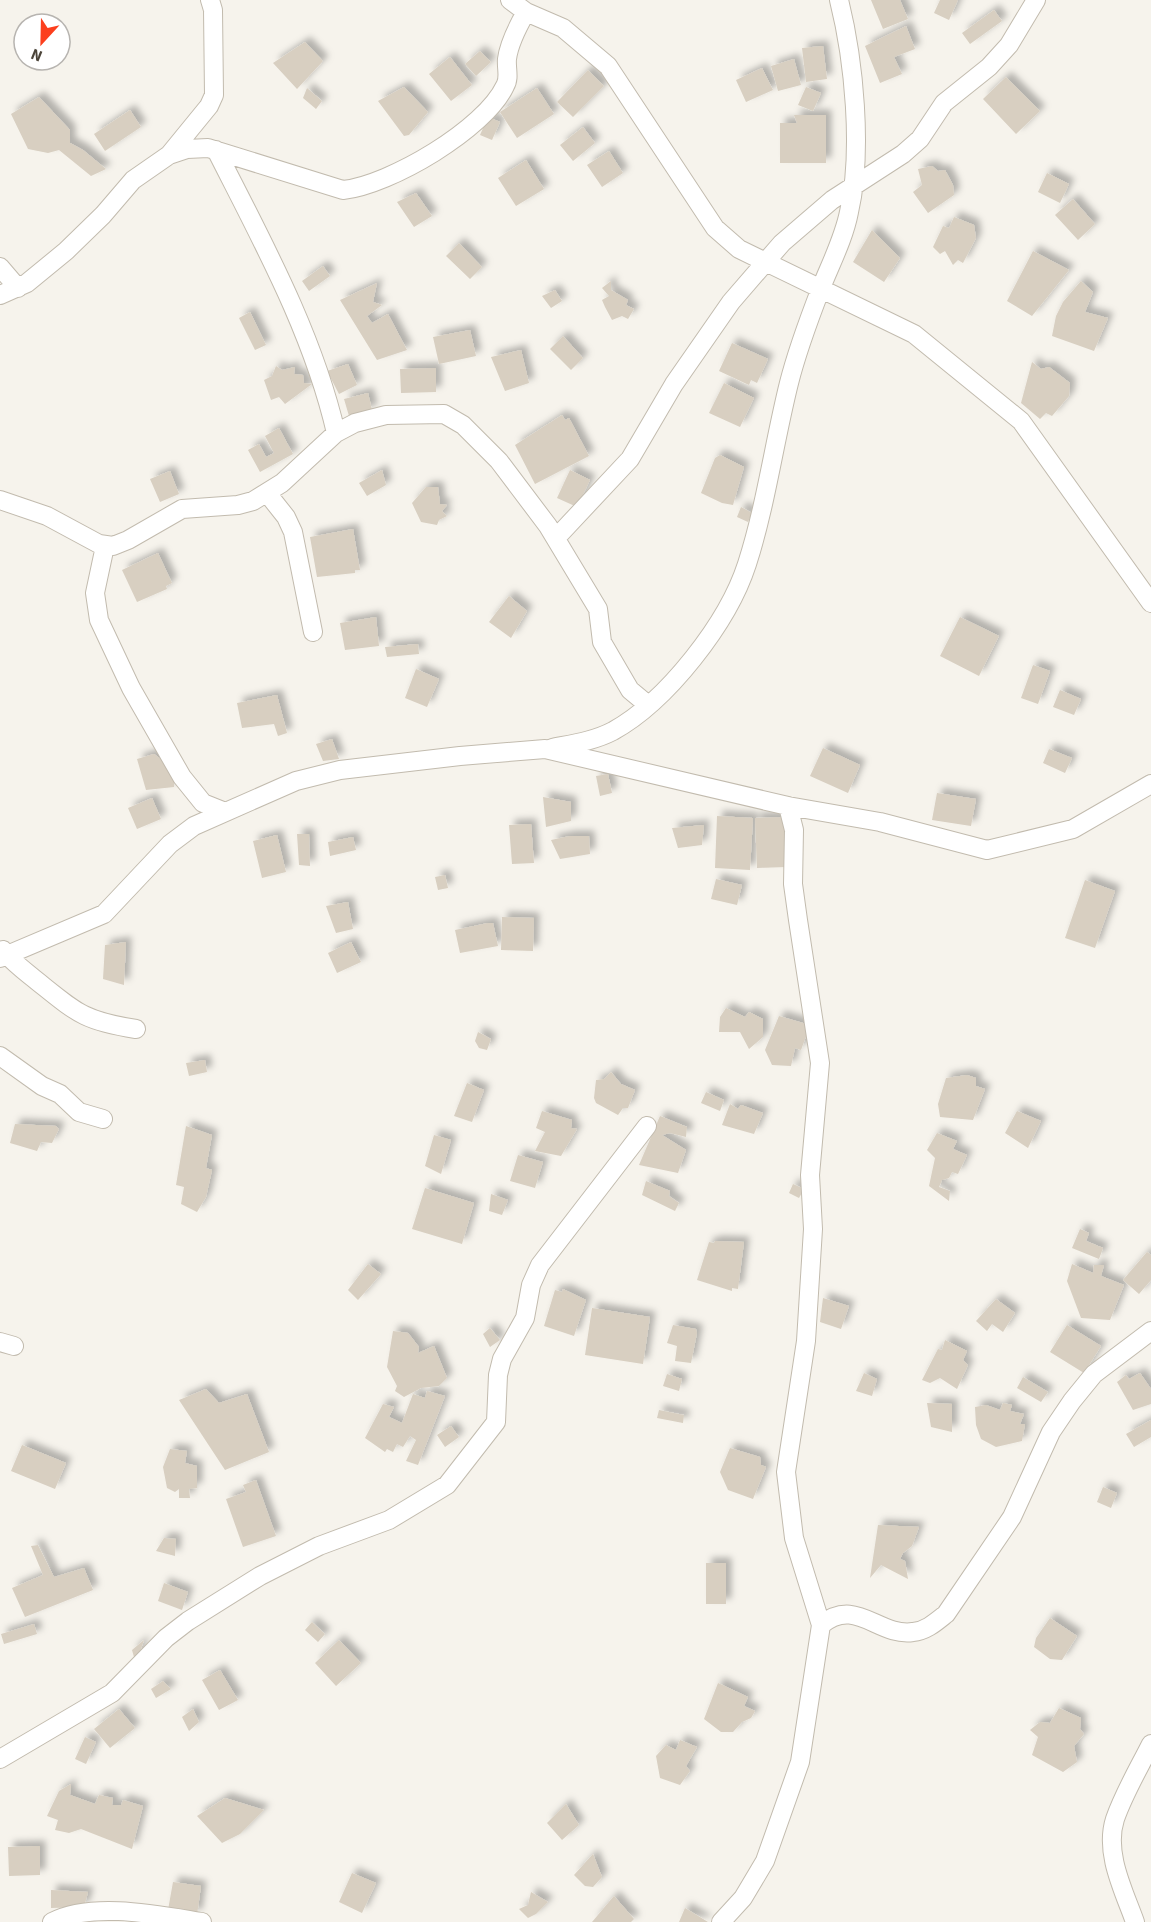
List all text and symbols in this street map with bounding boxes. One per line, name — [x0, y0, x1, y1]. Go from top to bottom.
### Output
north arrow — [12, 12, 72, 72]
text: N — [28, 43, 46, 67]

